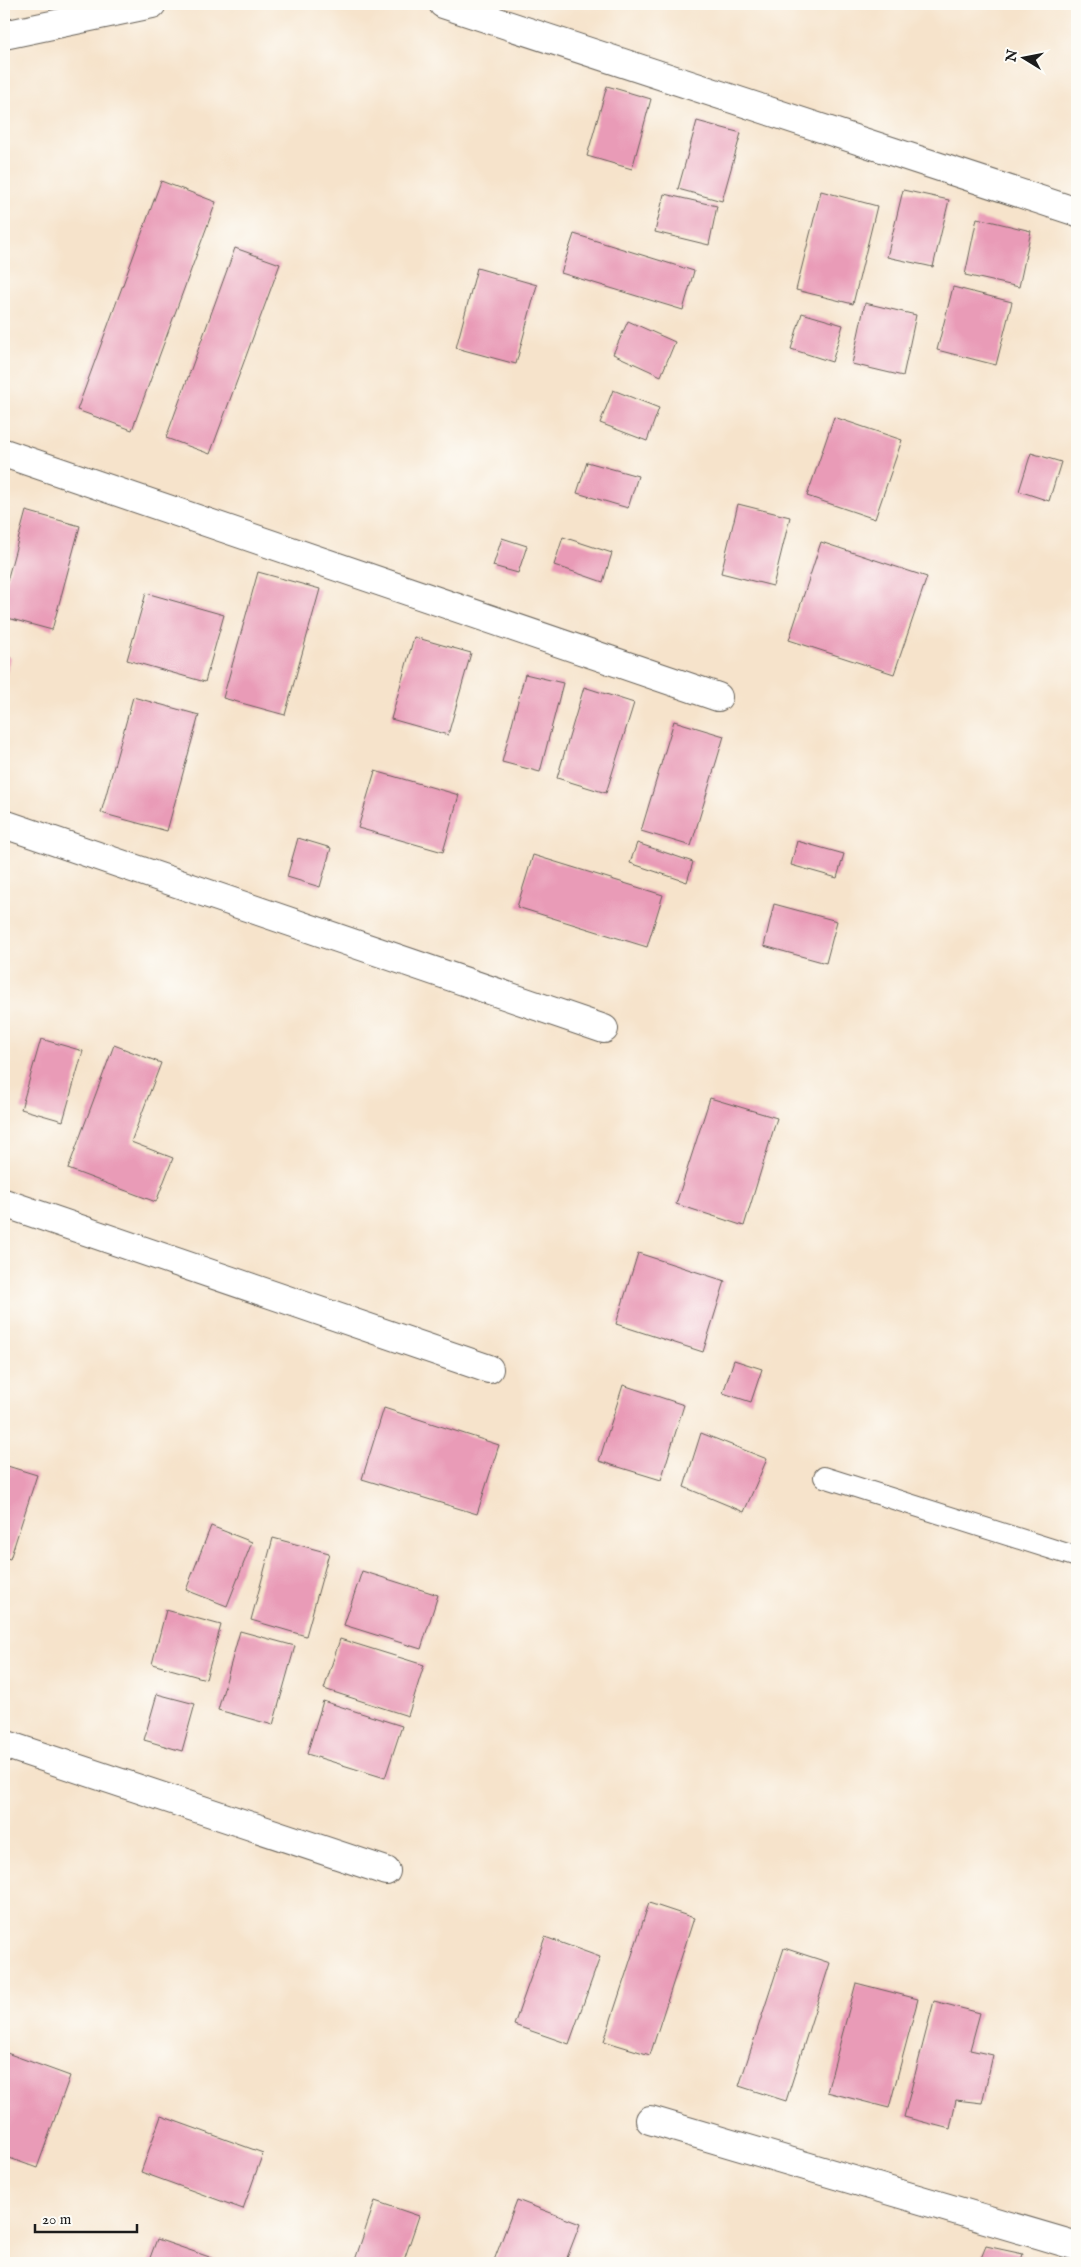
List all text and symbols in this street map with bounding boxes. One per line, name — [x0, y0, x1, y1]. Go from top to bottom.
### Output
north arrow — [998, 32, 1048, 82]
text: N — [1002, 48, 1022, 64]
scale bar — [35, 2202, 138, 2234]
text: 20 m — [42, 2210, 72, 2229]

